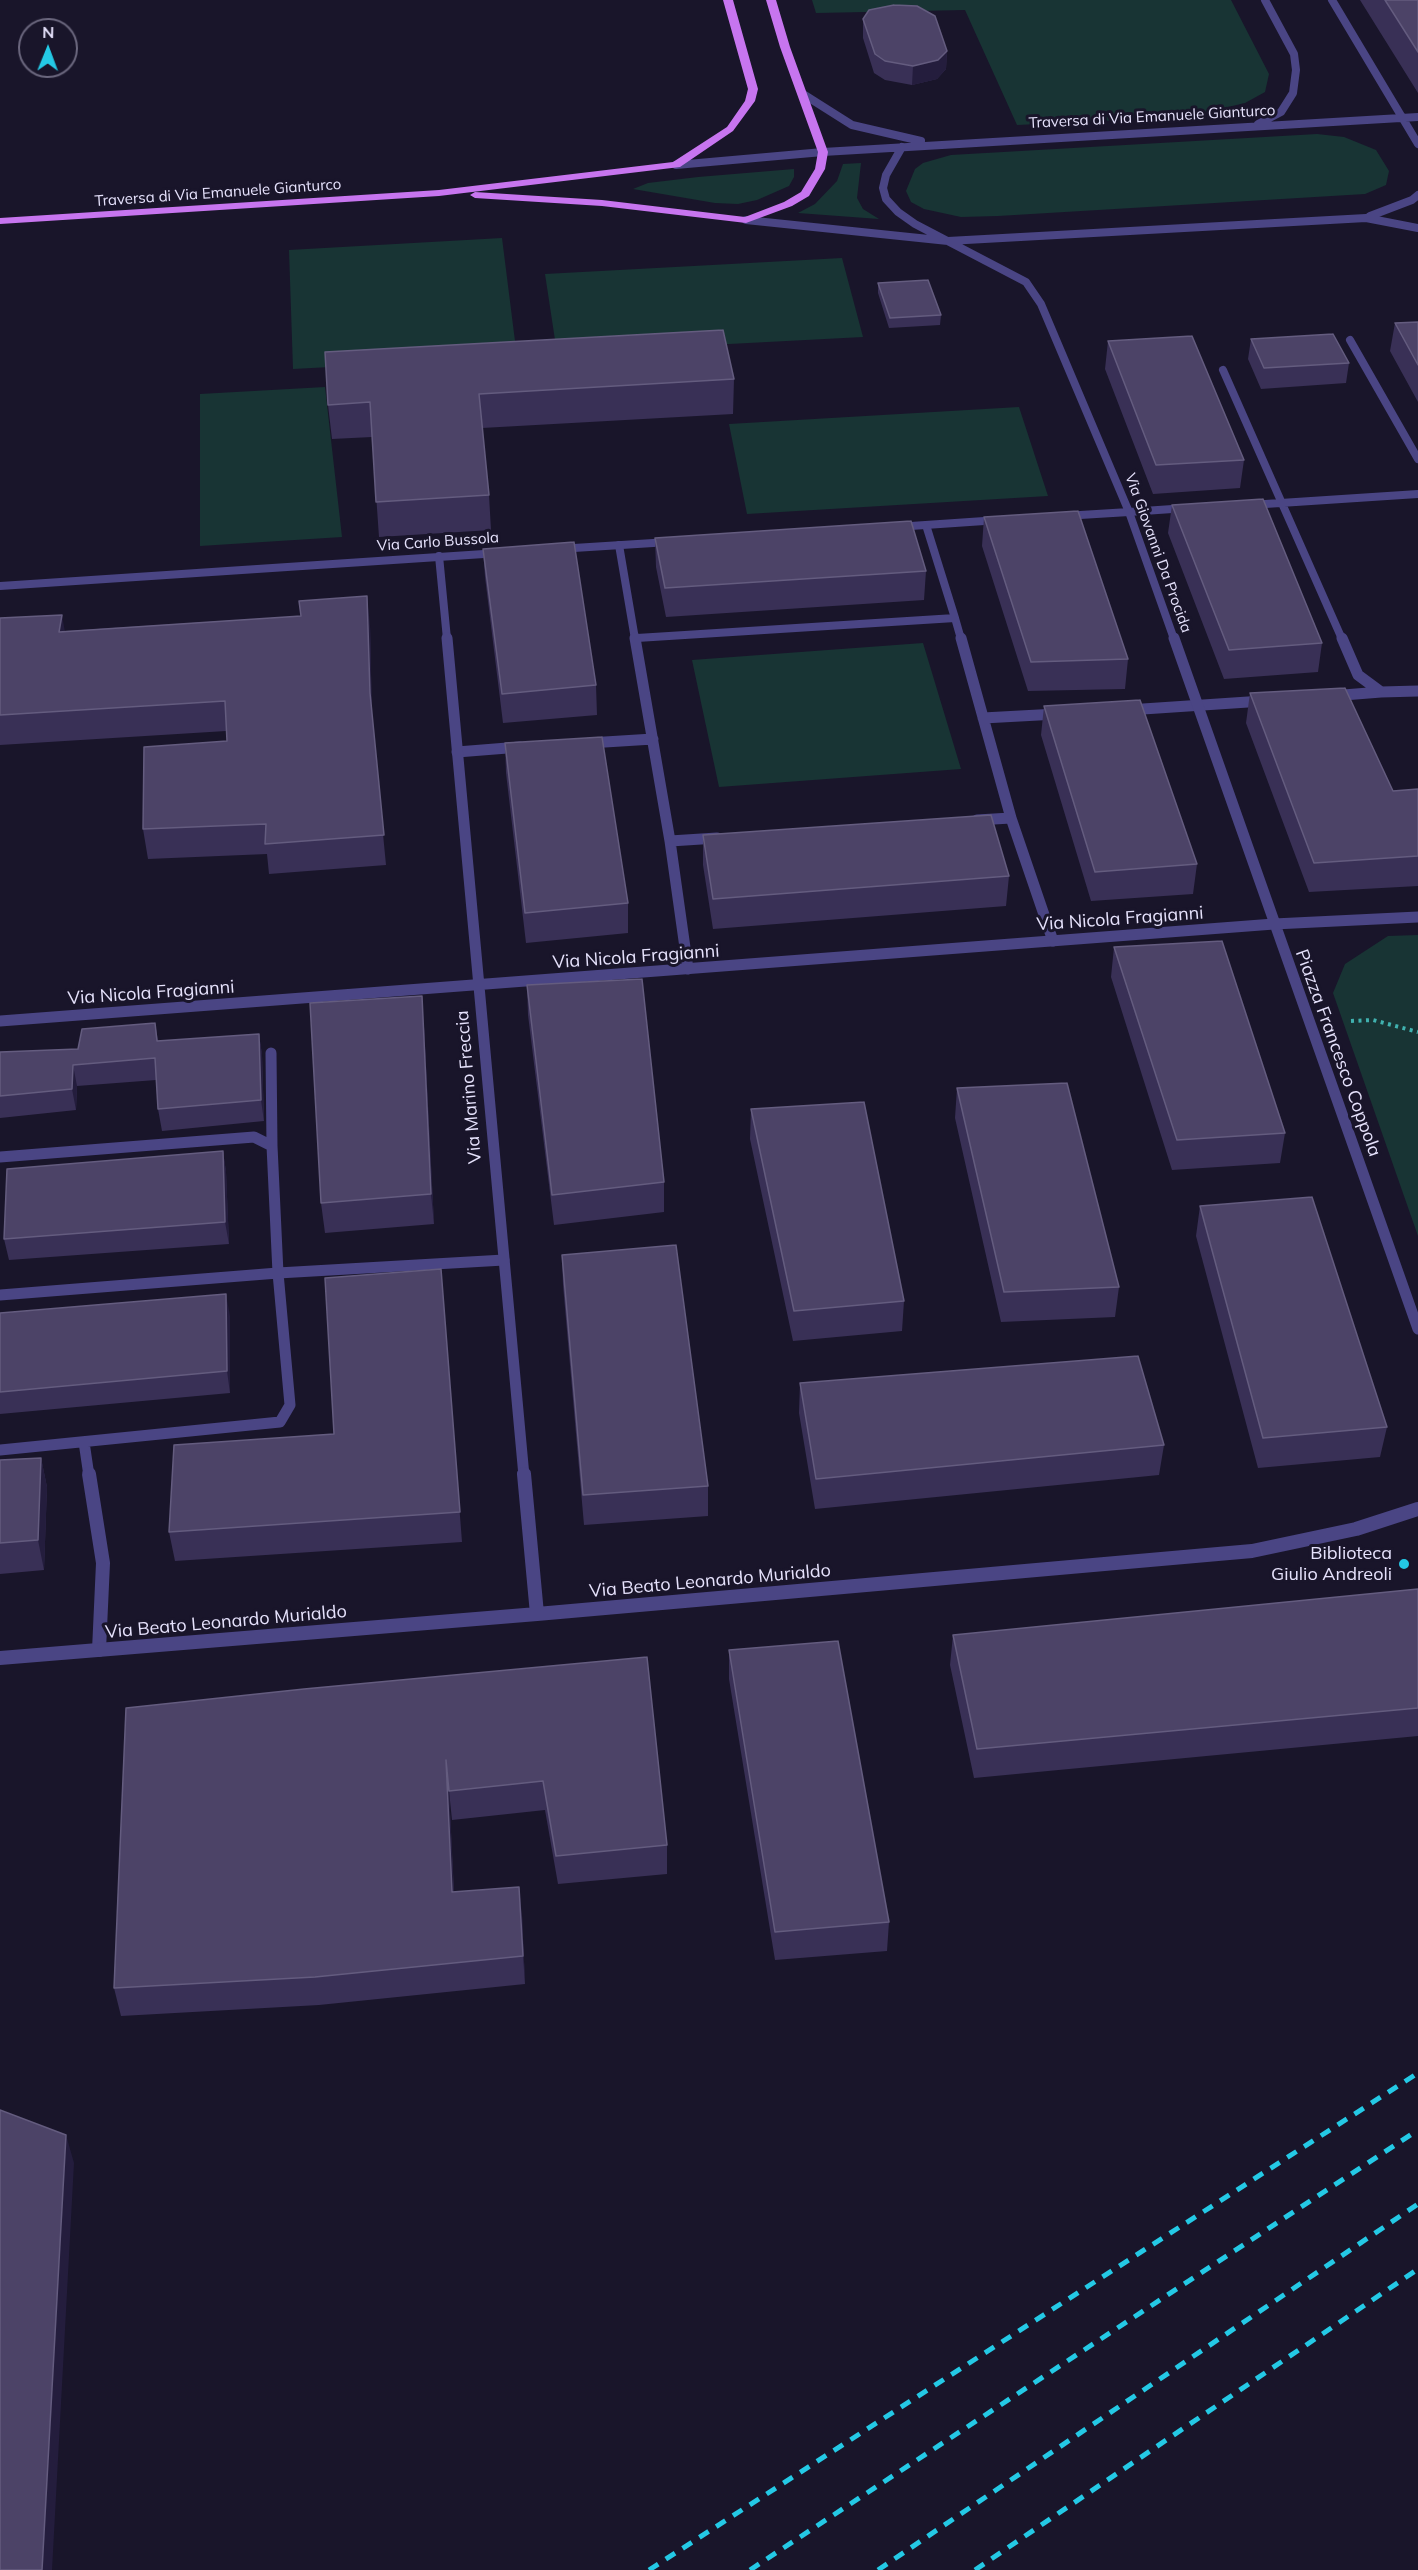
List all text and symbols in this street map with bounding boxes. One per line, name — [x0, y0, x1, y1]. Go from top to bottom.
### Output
north arrow — [18, 18, 78, 78]
text: N — [42, 22, 54, 42]
street label: Traversa di Via Emanuele Gianturco — [1028, 102, 1276, 132]
street label: Traversa di Via Emanuele Gianturco — [94, 175, 342, 211]
street label: Via Giovanni Da Procida — [1121, 471, 1195, 635]
street label: Via Carlo Bussola — [376, 529, 500, 555]
street label: Via Nicola Fragianni — [1036, 902, 1204, 936]
street label: Via Nicola Fragianni — [552, 940, 720, 974]
street label: Piazza Francesco Coppola — [1290, 947, 1386, 1159]
street label: Via Nicola Fragianni — [67, 976, 235, 1010]
street label: Via Marino Freccia — [452, 1009, 486, 1165]
place label: Biblioteca Giulio Andreoli — [1271, 1543, 1392, 1586]
marker: Biblioteca Giulio Andreoli — [1397, 1557, 1411, 1571]
street label: Via Beato Leonardo Murialdo — [588, 1560, 832, 1602]
street label: Via Beato Leonardo Murialdo — [104, 1601, 348, 1643]

